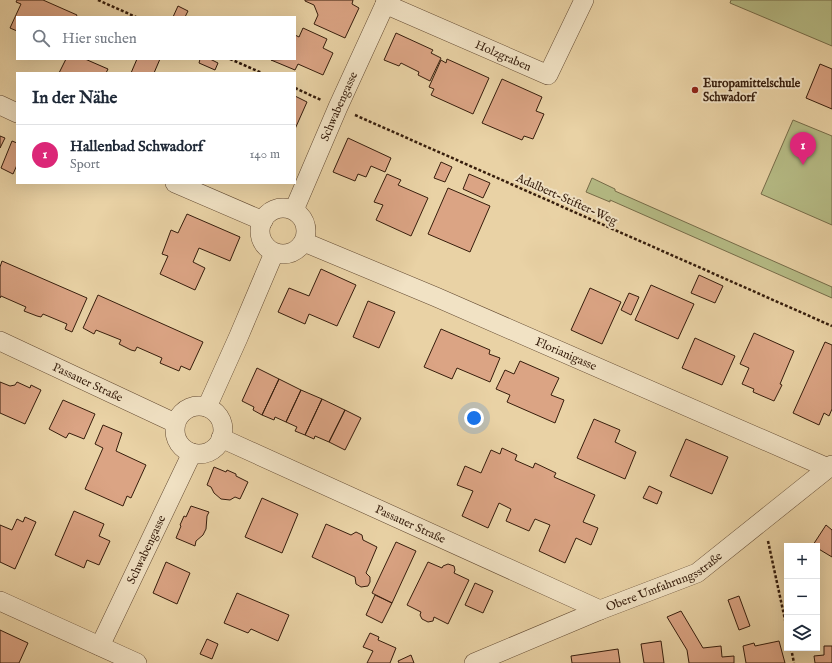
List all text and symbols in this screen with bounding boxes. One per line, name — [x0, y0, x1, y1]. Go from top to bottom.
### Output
search box — [16, 16, 296, 60]
icon: search — [30, 27, 52, 49]
text: Hier suchen — [62, 29, 137, 48]
street label: Holzgraben — [473, 37, 534, 75]
street label: Schwabengasse — [317, 69, 361, 144]
place label: Europamittelschule Schwadorf — [703, 76, 801, 105]
marker: Europamittelschule Schwadorf — [690, 85, 700, 95]
text: In der Nähe — [32, 88, 117, 109]
pin: 1 — [790, 132, 816, 165]
text: Hallenbad Schwadorf — [70, 137, 203, 156]
text: 1 — [43, 146, 47, 163]
text: 140 m — [250, 146, 280, 163]
text: Sport — [70, 156, 100, 173]
street label: Adalbert-Stifter-Weg — [513, 170, 620, 229]
street label: Florianigasse — [533, 334, 599, 374]
street label: Passauer Straße — [50, 360, 126, 406]
your location — [464, 408, 484, 428]
street label: Passauer Straße — [372, 502, 448, 547]
street label: Schwabengasse — [124, 512, 170, 587]
map controls — [784, 543, 820, 651]
button: + — [784, 543, 820, 579]
street label: Obere Umfahrungsstraße — [604, 549, 726, 615]
button: − — [784, 579, 820, 615]
button: layers — [784, 615, 820, 651]

